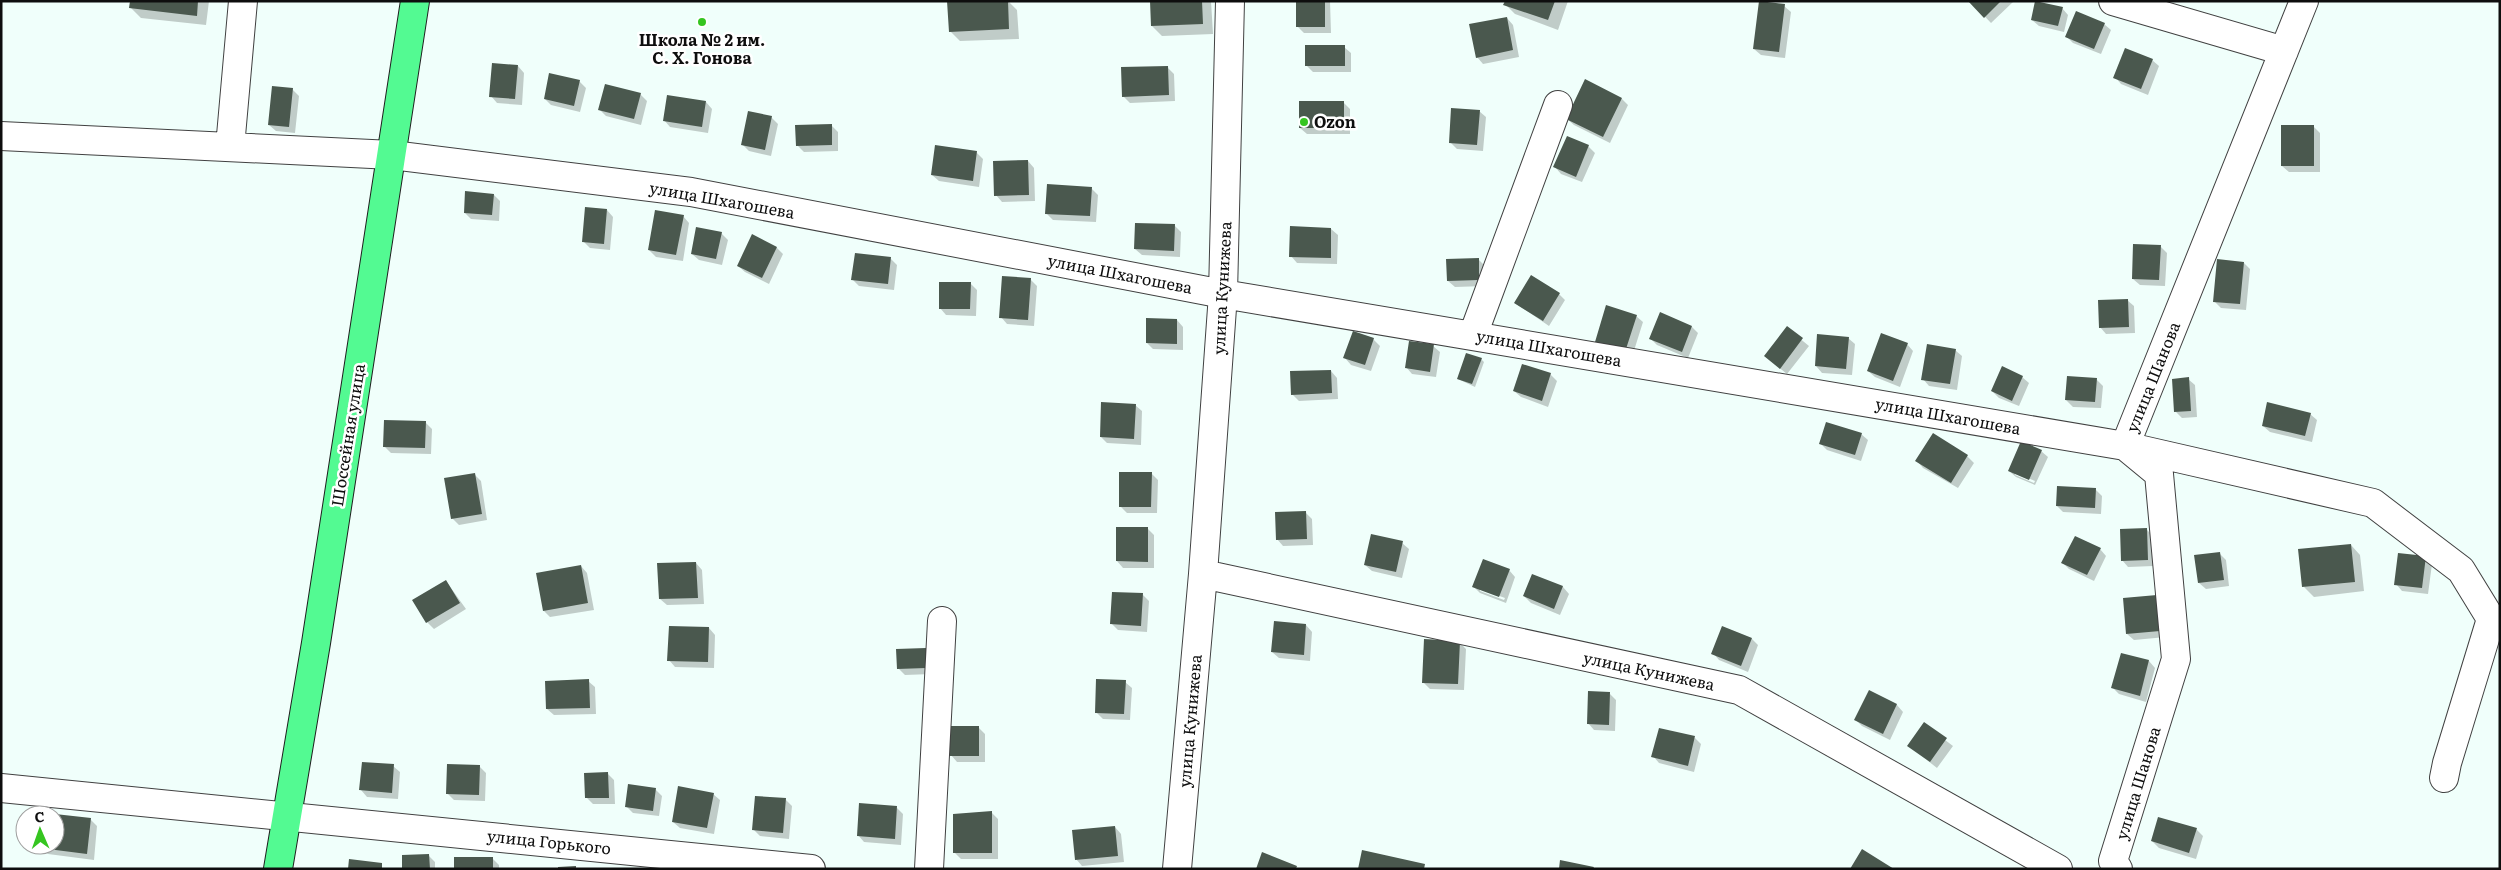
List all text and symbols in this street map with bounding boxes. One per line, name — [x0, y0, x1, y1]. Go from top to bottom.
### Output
marker: Школа № 2 им. С. Х. Гонова — [696, 16, 708, 28]
place label: Школа № 2 им. С. Х. Гонова — [639, 27, 765, 69]
place label: Ozon — [1314, 109, 1356, 133]
marker: Ozon — [1298, 116, 1310, 128]
street label: улица Шхагошева — [648, 174, 797, 224]
street label: улица Кунижева — [1206, 220, 1237, 355]
street label: улица Шхагошева — [1046, 247, 1195, 299]
street label: улица Шанова — [2119, 317, 2185, 436]
street label: улица Шхагошева — [1475, 322, 1624, 372]
street label: Шоссейная улица — [324, 361, 370, 508]
street label: улица Шхагошева — [1874, 390, 2023, 440]
street label: улица Кунижева — [1581, 644, 1717, 696]
street label: улица Кунижева — [1171, 653, 1207, 789]
street label: улица Шанова — [2108, 723, 2166, 842]
north arrow — [15, 805, 65, 855]
text: С — [34, 806, 45, 826]
street label: улица Горького — [486, 823, 612, 859]

